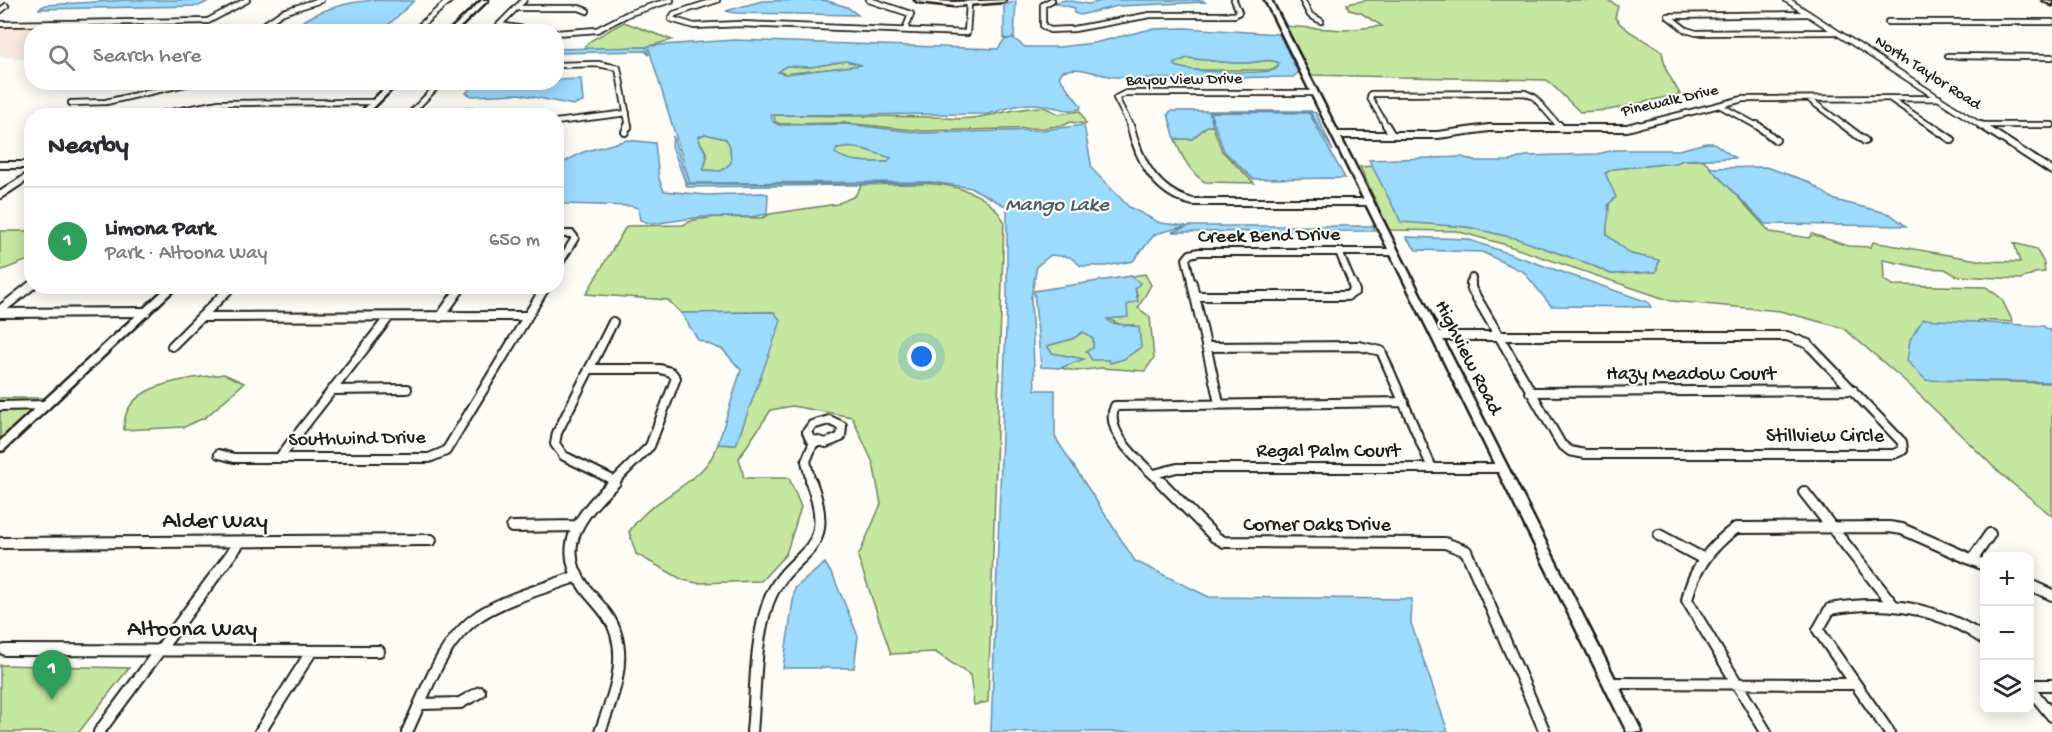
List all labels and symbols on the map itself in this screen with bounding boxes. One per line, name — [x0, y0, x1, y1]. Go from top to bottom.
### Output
street label: North Taylor Road — [1870, 33, 1985, 116]
street label: Bayou View Drive — [1125, 70, 1243, 92]
street label: Pinewalk Drive — [1619, 81, 1721, 123]
water label: Mango Lake — [1005, 194, 1110, 219]
street label: Creek Bend Drive — [1198, 224, 1341, 250]
street label: Highview Road — [1428, 297, 1507, 421]
your location — [907, 342, 936, 371]
street label: Hazy Meadow Court — [1606, 364, 1778, 387]
street label: Stillview Circle — [1766, 426, 1885, 449]
street label: Southwind Drive — [288, 427, 427, 453]
street label: Regal Palm Court — [1256, 441, 1402, 464]
street label: Alder Way — [162, 508, 268, 537]
street label: Corner Oaks Drive — [1243, 515, 1392, 538]
street label: Altoona Way — [127, 616, 257, 645]
pin: 1 — [32, 650, 72, 700]

